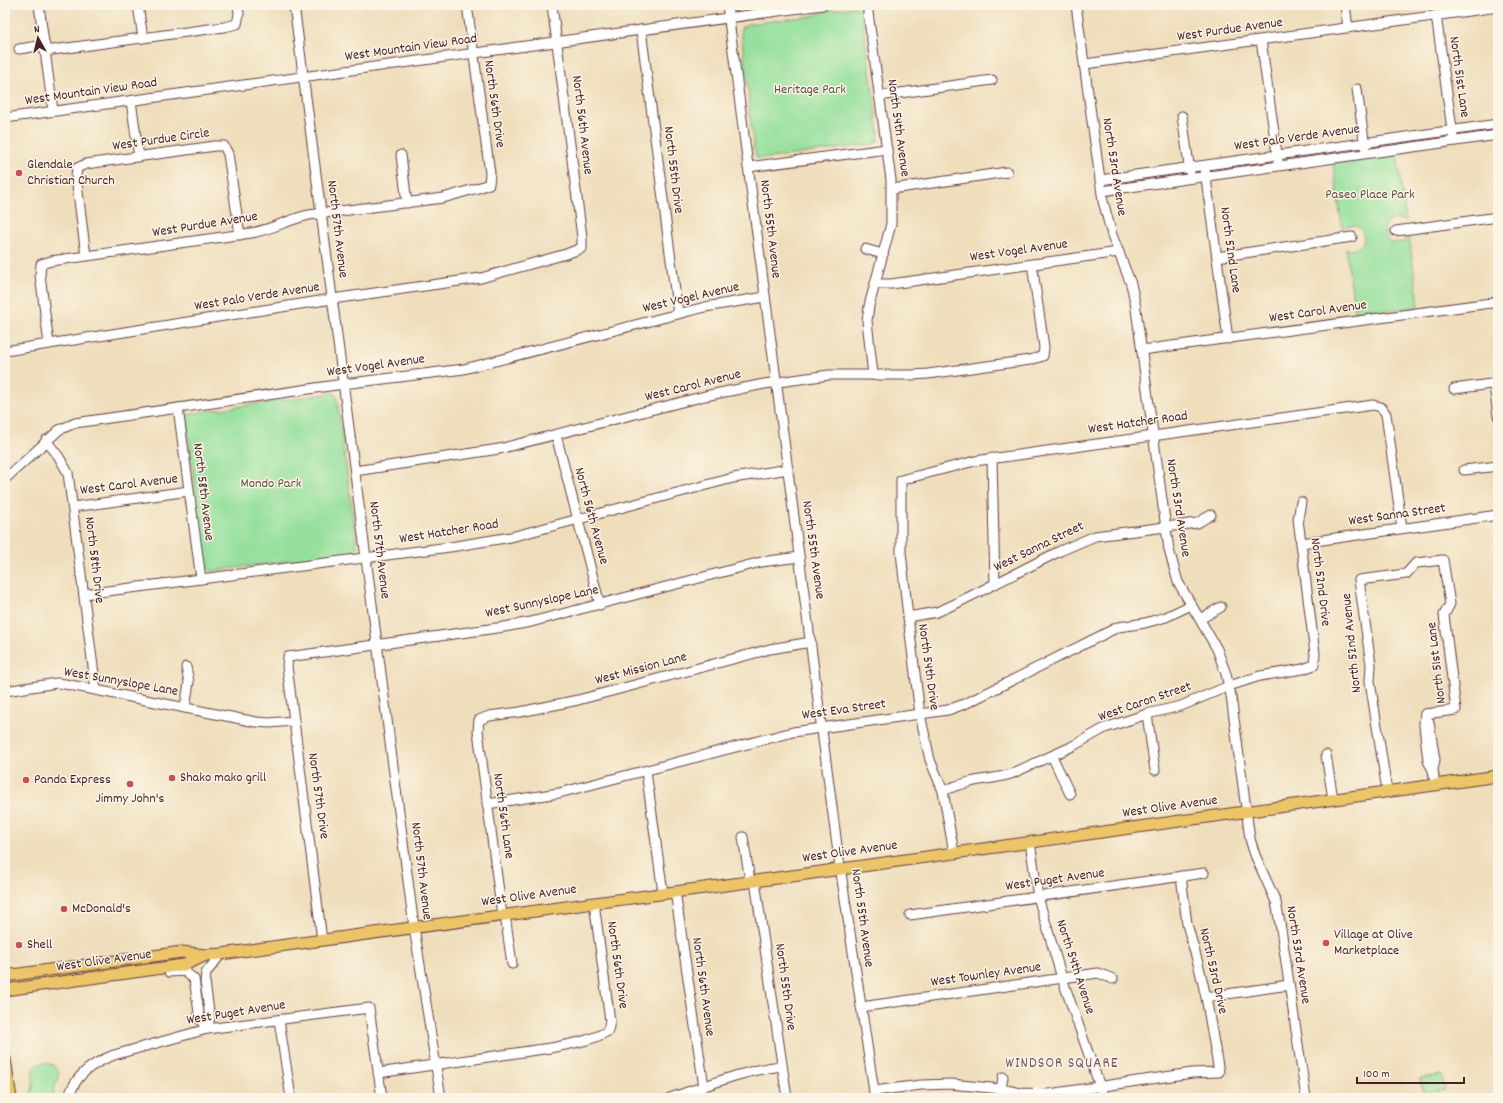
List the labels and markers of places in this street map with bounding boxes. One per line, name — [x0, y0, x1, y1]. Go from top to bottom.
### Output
place label: Glendale Christian Church — [27, 155, 115, 191]
marker: Glendale Christian Church — [14, 168, 24, 178]
place label: Shako mako grill — [180, 768, 267, 788]
place label: Panda Express — [34, 770, 111, 790]
marker: Shako mako grill — [167, 773, 177, 783]
marker: Panda Express — [21, 775, 31, 785]
marker: Jimmy John's — [125, 779, 135, 789]
place label: Jimmy John's — [96, 789, 164, 809]
place label: McDonald's — [72, 899, 131, 919]
marker: McDonald's — [59, 904, 69, 914]
place label: Village at Olive Marketplace — [1334, 925, 1413, 961]
place label: Shell — [27, 935, 53, 955]
marker: Village at Olive Marketplace — [1321, 938, 1331, 948]
marker: Shell — [14, 940, 24, 950]

